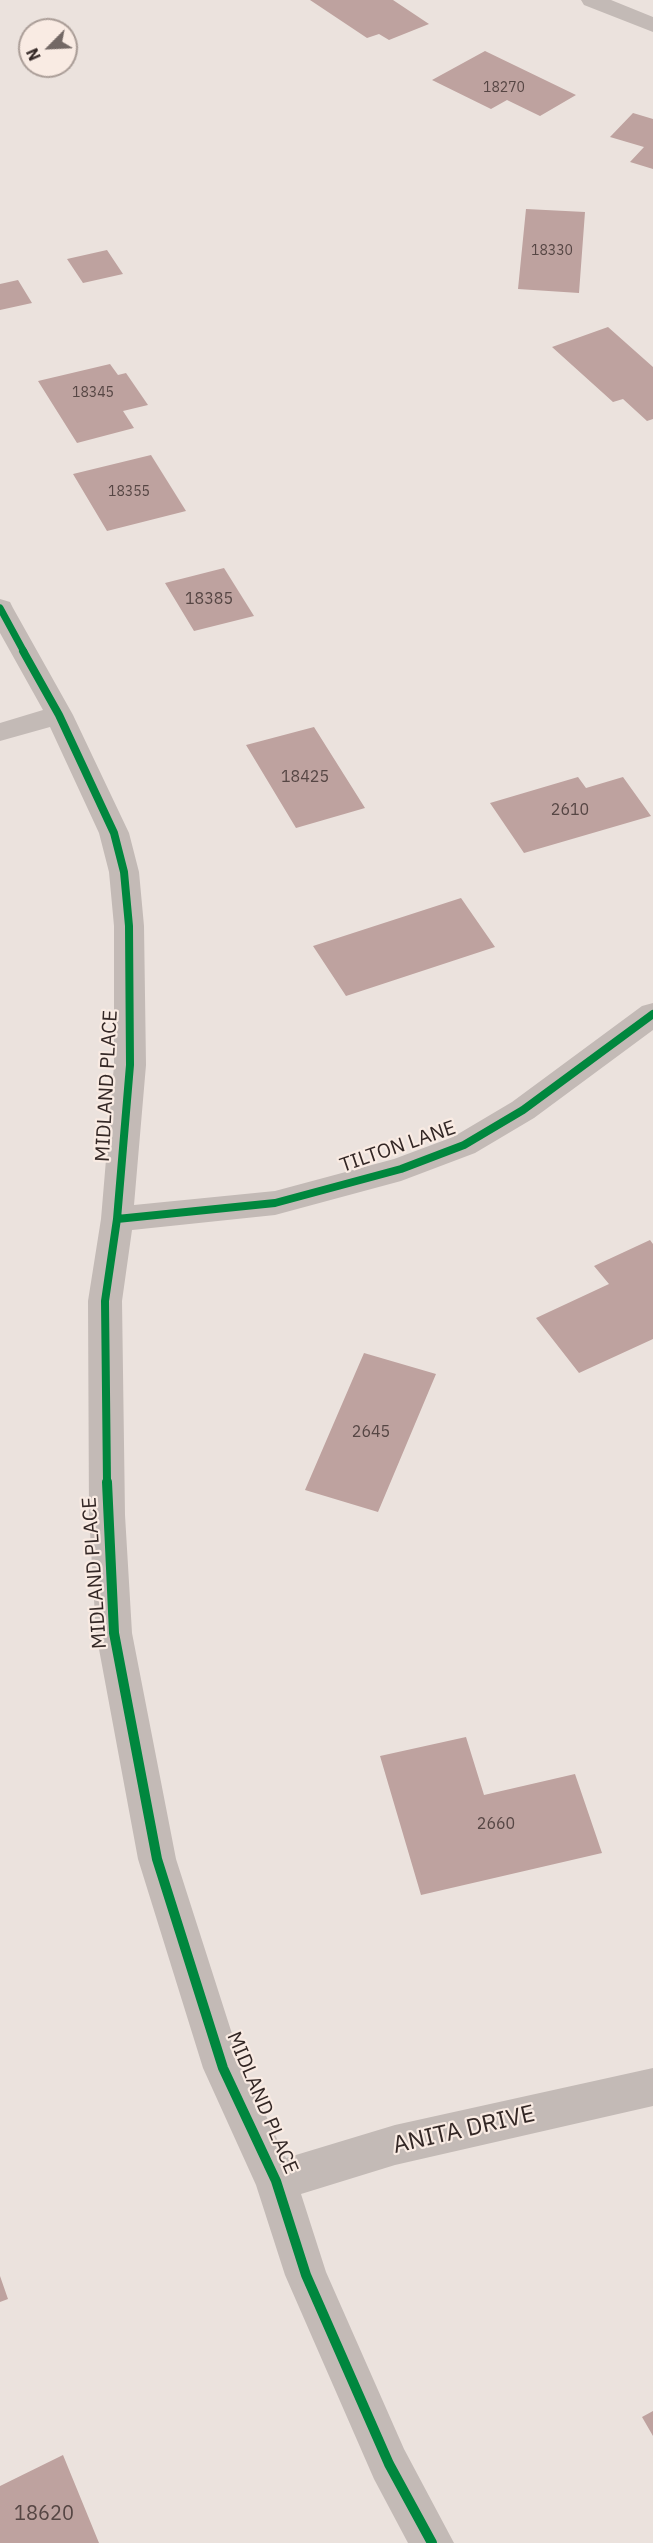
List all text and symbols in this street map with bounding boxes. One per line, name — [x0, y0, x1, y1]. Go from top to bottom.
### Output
north arrow — [18, 18, 78, 78]
text: N — [22, 45, 45, 64]
house number: 18270 — [483, 80, 525, 96]
house number: 18330 — [531, 243, 573, 259]
house number: 18345 — [72, 385, 114, 401]
house number: 18355 — [108, 484, 150, 500]
house number: 18385 — [185, 589, 233, 609]
house number: 18425 — [281, 767, 329, 787]
house number: 2610 — [551, 800, 589, 820]
street label: MIDLAND PLACE — [91, 1009, 123, 1163]
street label: TILTON LANE — [337, 1116, 459, 1178]
house number: 2645 — [352, 1422, 390, 1442]
street label: MIDLAND PLACE — [78, 1496, 112, 1650]
house number: 2660 — [477, 1814, 515, 1834]
street label: MIDLAND PLACE — [221, 2028, 303, 2178]
street label: ANITA DRIVE — [390, 2100, 538, 2160]
house number: 18620 — [14, 2502, 74, 2526]

